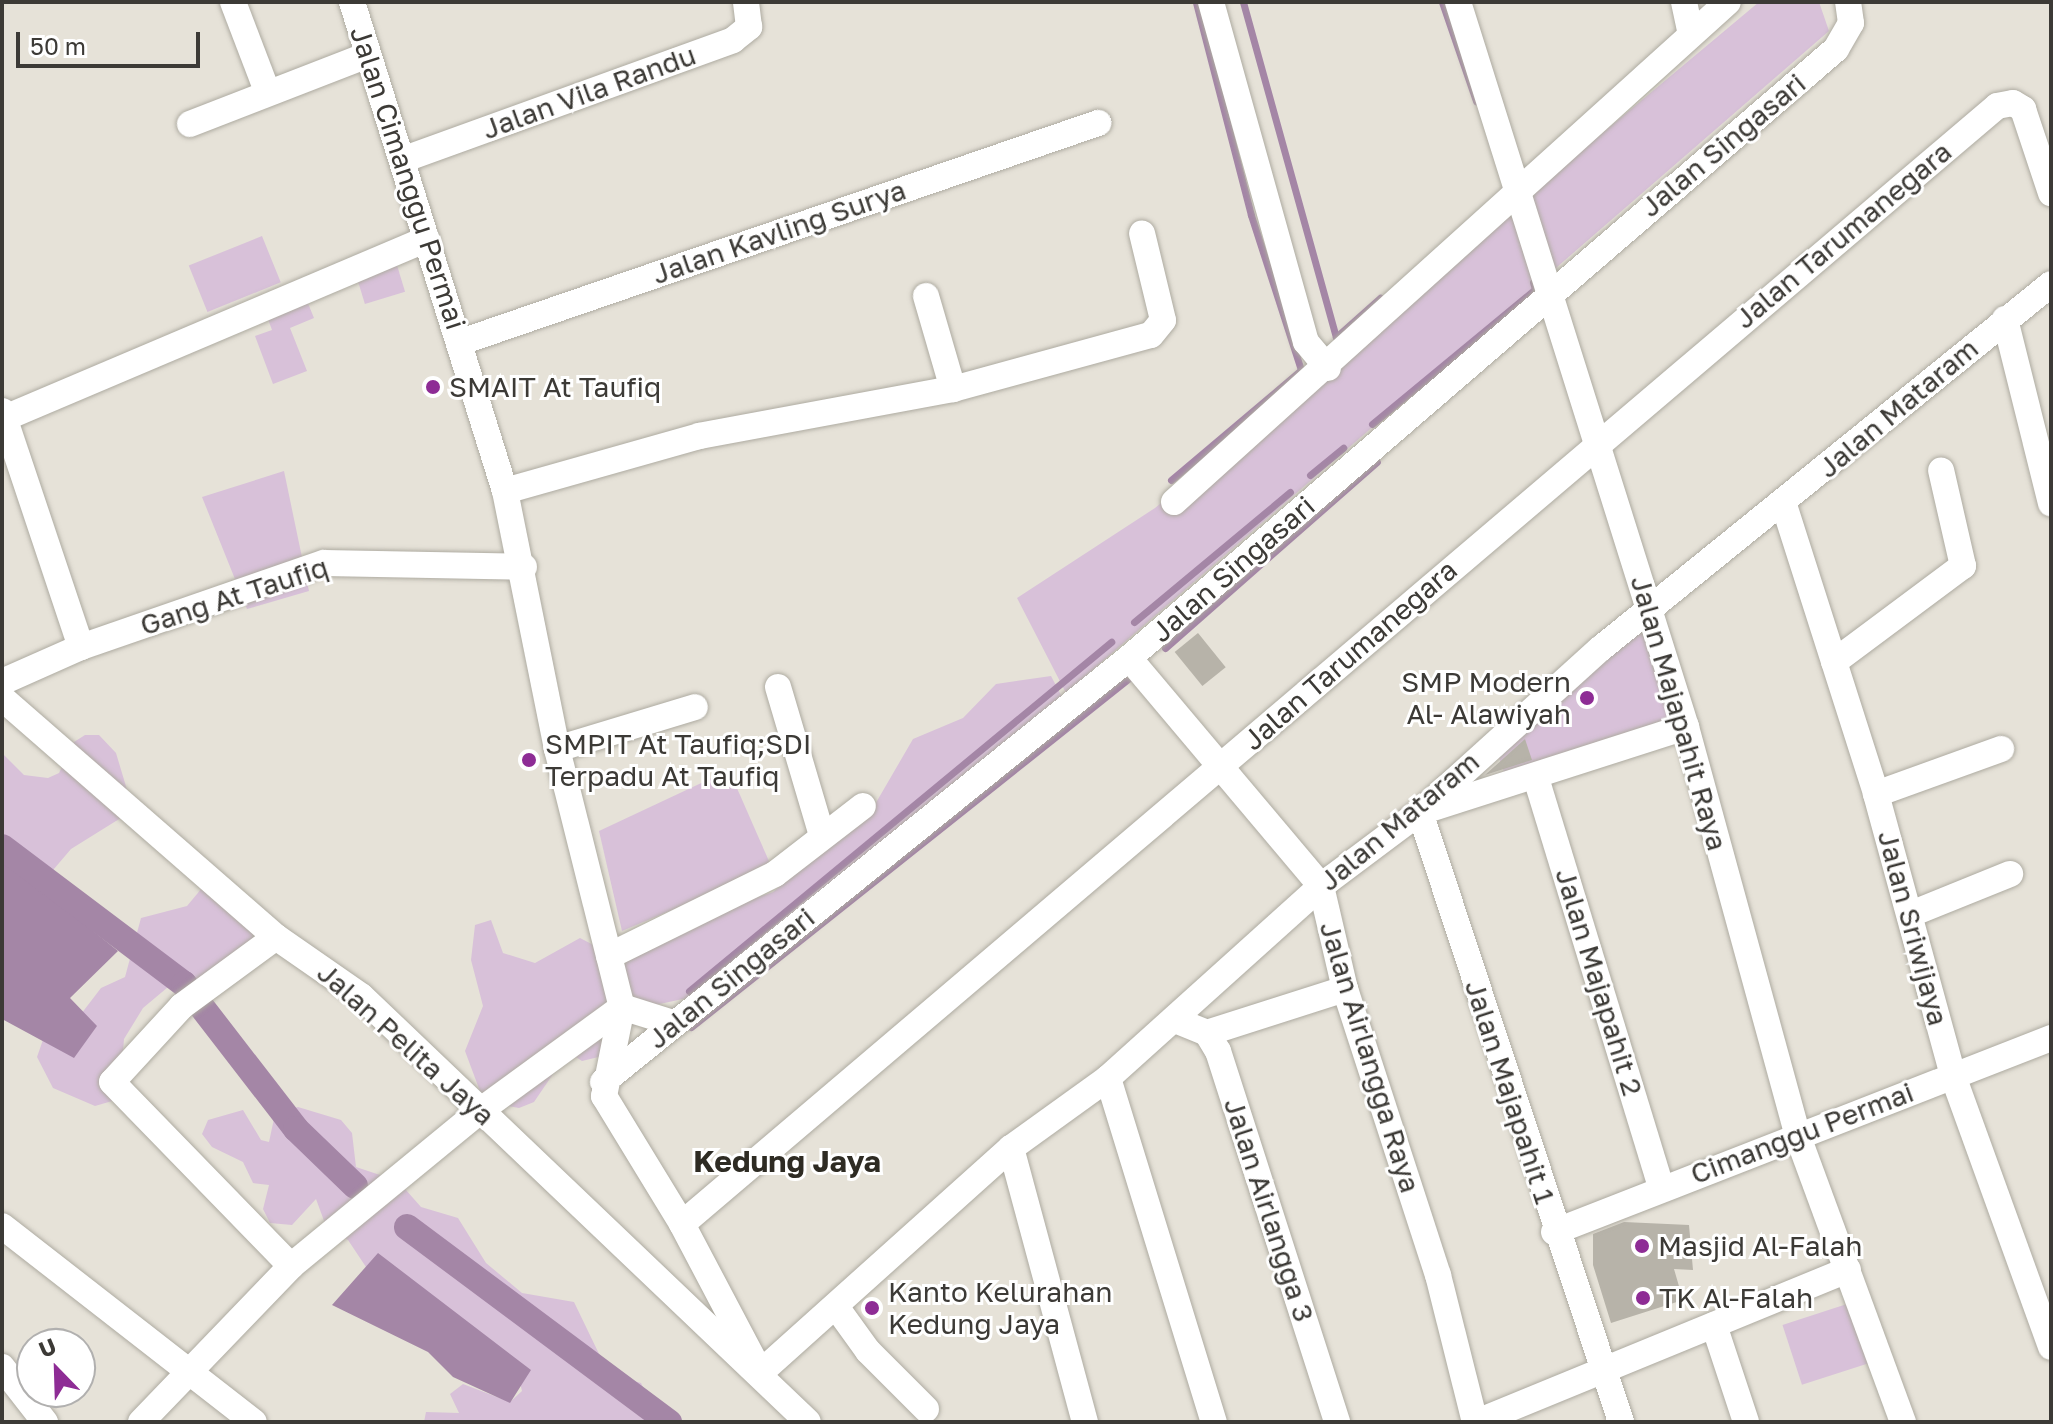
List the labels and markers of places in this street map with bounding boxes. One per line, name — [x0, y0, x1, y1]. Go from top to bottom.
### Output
place label: SMAIT At Taufiq — [449, 370, 661, 404]
marker: SMAIT At Taufiq — [424, 378, 442, 396]
place label: SMP Modern Al- Alawiyah — [1401, 665, 1571, 731]
marker: SMP Modern Al- Alawiyah — [1578, 689, 1596, 707]
place label: SMPIT At Taufiq;SDI Terpadu At Taufiq — [545, 727, 812, 793]
marker: SMPIT At Taufiq;SDI Terpadu At Taufiq — [520, 751, 538, 769]
place label: Masjid Al-Falah — [1658, 1229, 1863, 1263]
marker: Masjid Al-Falah — [1633, 1237, 1651, 1255]
place label: Kanto Kelurahan Kedung Jaya — [888, 1275, 1112, 1341]
place label: TK Al-Falah — [1659, 1281, 1813, 1315]
marker: TK Al-Falah — [1634, 1289, 1652, 1307]
marker: Kanto Kelurahan Kedung Jaya — [863, 1299, 881, 1317]

